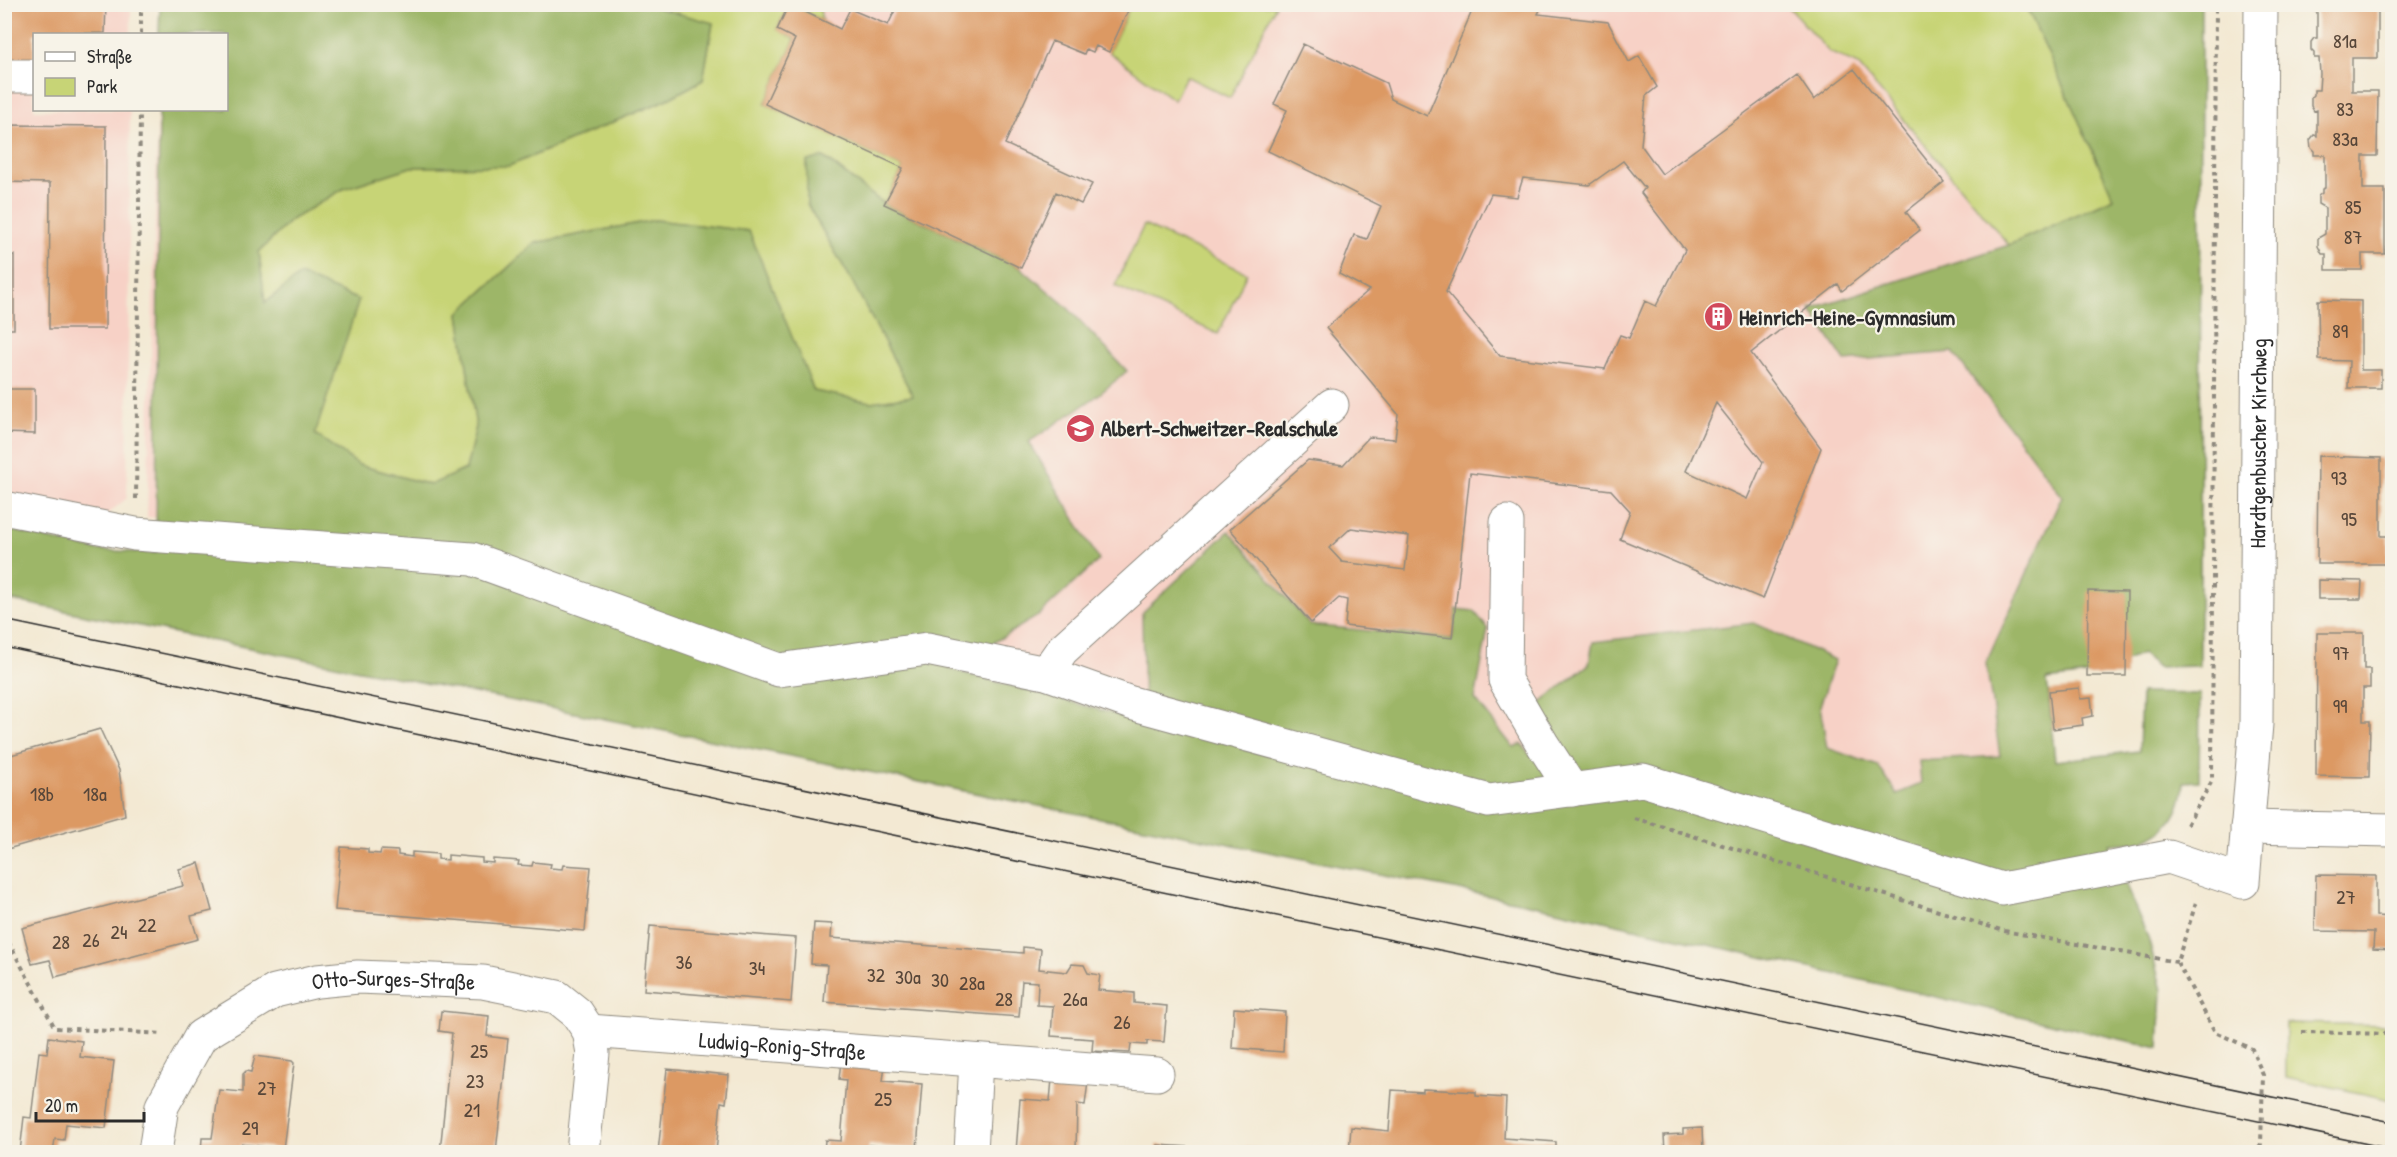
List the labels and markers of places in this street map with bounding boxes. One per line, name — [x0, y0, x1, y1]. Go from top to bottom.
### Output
building icon: Heinrich-Heine-Gymnasium — [1702, 301, 1734, 333]
place label: Heinrich-Heine-Gymnasium — [1739, 302, 1955, 333]
school or university icon: Albert-Schweitzer-Realschule — [1064, 412, 1096, 444]
place label: Albert-Schweitzer-Realschule — [1101, 413, 1338, 443]

